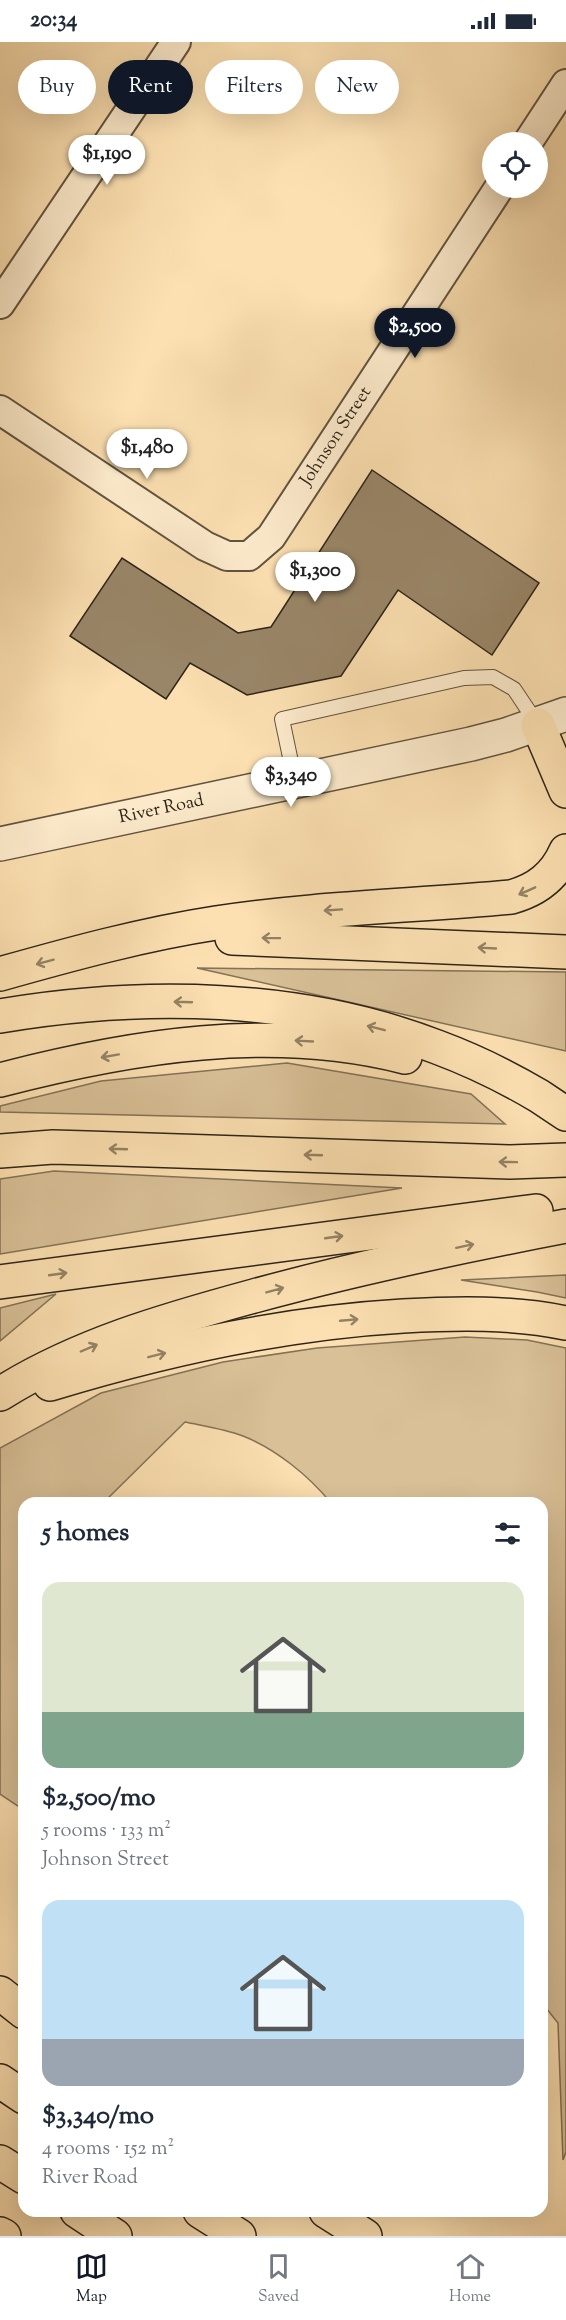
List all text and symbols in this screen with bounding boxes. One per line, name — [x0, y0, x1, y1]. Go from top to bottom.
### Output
text: 20:34 — [30, 5, 77, 37]
chip: Buy — [18, 60, 96, 114]
chip: Rent — [108, 60, 193, 114]
chip: Filters — [205, 60, 303, 114]
chip: New — [315, 60, 399, 114]
map controls — [482, 132, 548, 198]
button: locate — [482, 132, 548, 198]
pin: $1,190 — [58, 135, 156, 186]
text: $1,190 — [82, 140, 132, 169]
pin: $2,500 — [366, 308, 464, 359]
text: $2,500 — [388, 313, 442, 342]
street label: Johnson Street — [294, 382, 379, 492]
pin: $1,480 — [98, 429, 196, 480]
text: $1,480 — [120, 434, 174, 463]
pin: $1,300 — [266, 552, 364, 603]
text: $1,300 — [289, 557, 341, 586]
pin: $3,340 — [242, 757, 340, 808]
text: $3,340 — [265, 762, 317, 791]
street label: River Road — [116, 788, 206, 831]
one-way arrow — [518, 886, 536, 897]
one-way arrow — [324, 904, 344, 915]
one-way arrow — [261, 932, 281, 944]
one-way arrow — [477, 943, 497, 954]
one-way arrow — [36, 957, 55, 968]
one-way arrow — [173, 997, 193, 1008]
one-way arrow — [366, 1021, 385, 1033]
one-way arrow — [295, 1036, 315, 1047]
one-way arrow — [101, 1051, 121, 1062]
one-way arrow — [108, 1143, 128, 1154]
one-way arrow — [303, 1150, 323, 1161]
one-way arrow — [498, 1156, 518, 1168]
one-way arrow — [324, 1232, 344, 1243]
one-way arrow — [455, 1239, 474, 1251]
one-way arrow — [48, 1269, 67, 1280]
one-way arrow — [266, 1284, 285, 1296]
one-way arrow — [338, 1314, 358, 1325]
one-way arrow — [80, 1342, 98, 1353]
one-way arrow — [147, 1349, 166, 1361]
text: 5 homes — [42, 1515, 129, 1552]
icon: filters — [491, 1517, 524, 1550]
icon: home — [229, 1621, 337, 1729]
text: $2,500/mo — [42, 1780, 155, 1817]
text: 5 rooms · 133 m² — [42, 1817, 171, 1846]
text: Johnson Street — [42, 1846, 169, 1875]
icon: home — [229, 1939, 337, 2047]
text: $3,340/mo — [42, 2098, 154, 2135]
text: 4 rooms · 152 m² — [42, 2135, 174, 2164]
text: River Road — [42, 2164, 138, 2193]
tab: Map — [75, 2250, 108, 2309]
tab: Saved — [258, 2250, 299, 2309]
tab: Home — [449, 2250, 491, 2309]

